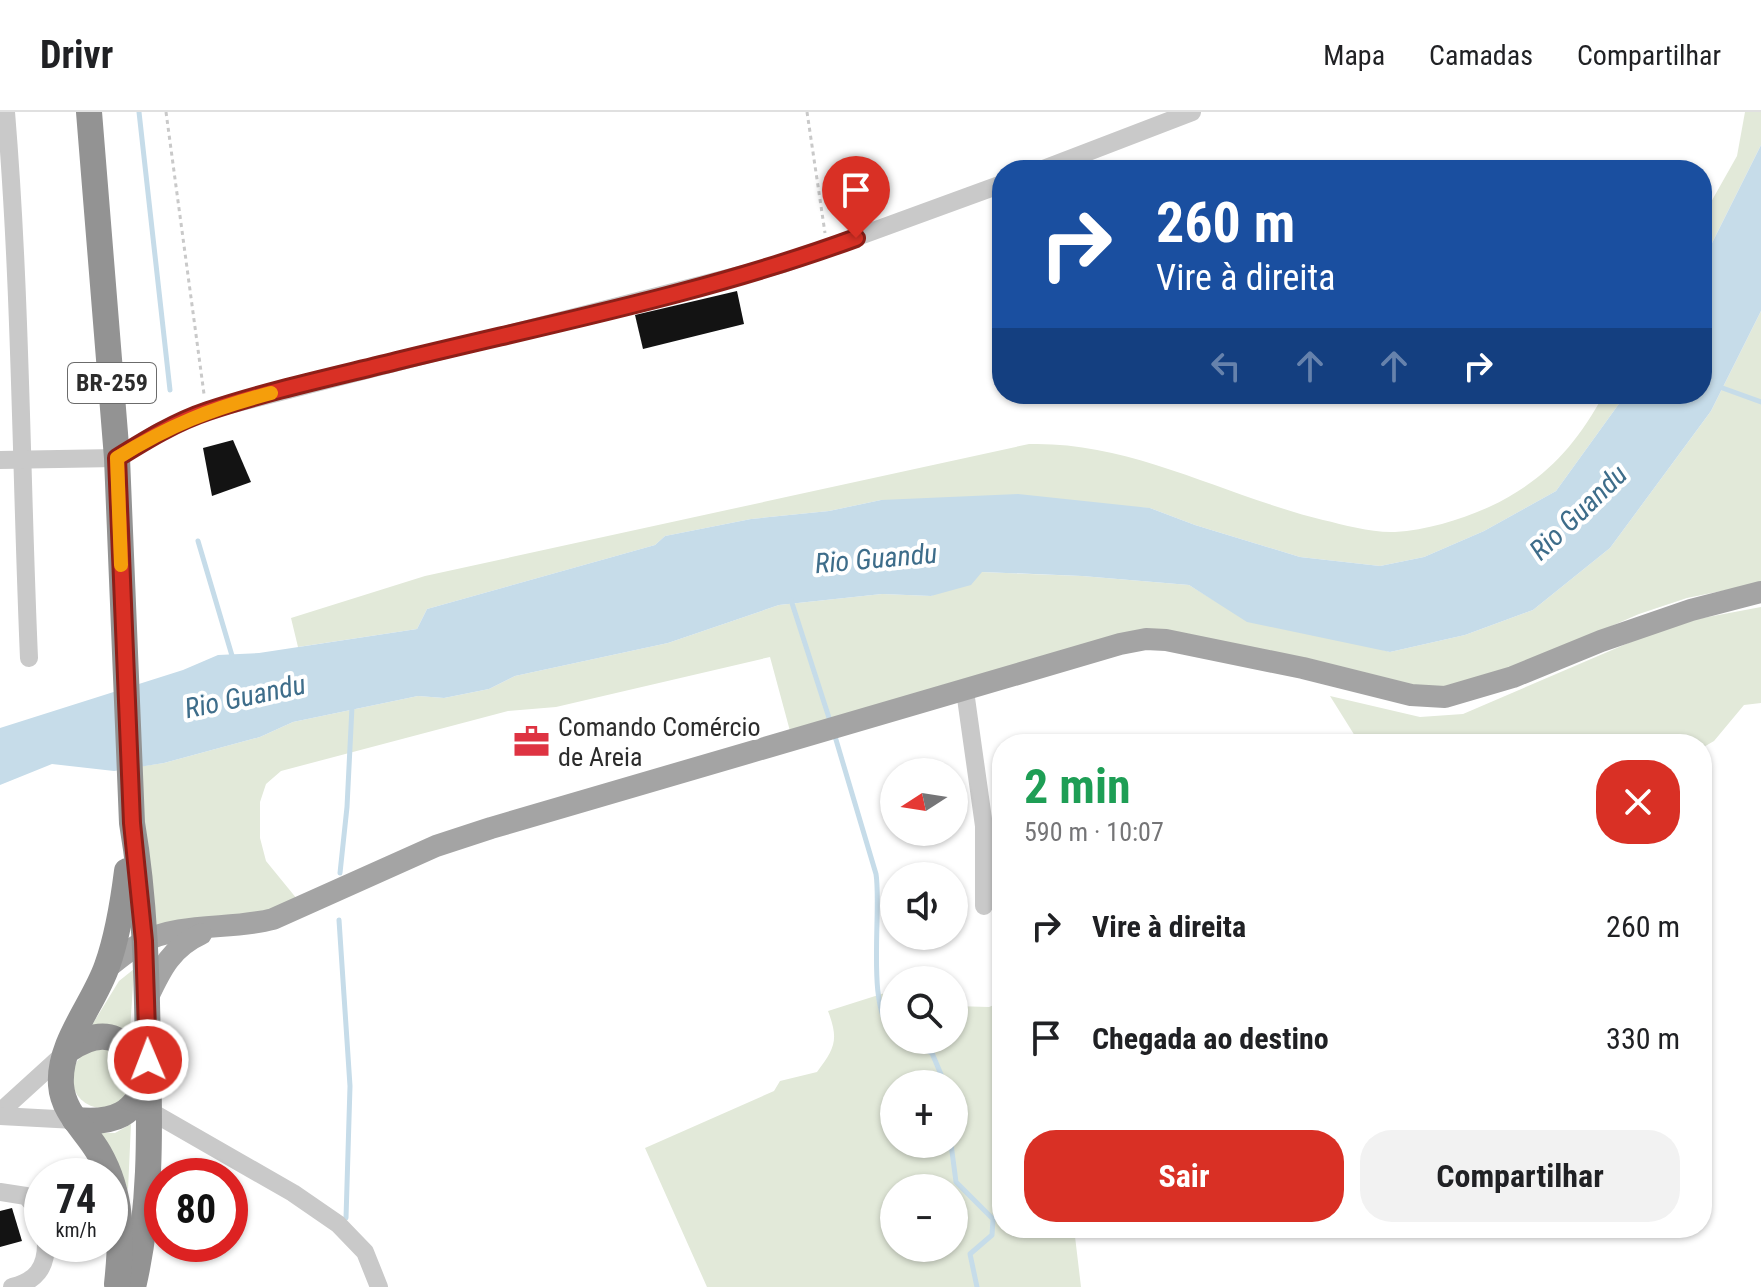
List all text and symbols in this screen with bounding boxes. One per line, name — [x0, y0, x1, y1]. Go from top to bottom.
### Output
text: Drivr — [40, 33, 113, 77]
text: Mapa — [1323, 39, 1385, 72]
text: Camadas — [1429, 39, 1533, 72]
text: Compartilhar — [1577, 39, 1721, 72]
pin — [822, 156, 890, 238]
icon: arrive — [834, 168, 878, 212]
text: 260 m — [1156, 190, 1295, 256]
icon: right — [1024, 192, 1128, 296]
text: Vire à direita — [1156, 257, 1336, 299]
icon: left — [1204, 344, 1248, 388]
icon: ahead — [1288, 344, 1332, 388]
icon: ahead — [1372, 344, 1416, 388]
icon: right — [1456, 344, 1500, 388]
road number: BR-259 — [68, 363, 156, 403]
water label: Rio Guandu — [1523, 458, 1634, 567]
water label: Rio Guandu — [814, 537, 939, 580]
water label: Rio Guandu — [182, 668, 308, 725]
place label: Comando Comércio de Areia — [558, 712, 761, 772]
office icon: Comando Comércio de Areia — [513, 723, 551, 761]
north arrow — [880, 758, 968, 846]
map controls — [880, 758, 968, 1262]
text: 2 min — [1024, 758, 1131, 815]
button: close — [1596, 760, 1680, 844]
text: 590 m · 10:07 — [1024, 817, 1164, 847]
button: sound — [880, 862, 968, 950]
icon: right — [1024, 904, 1068, 948]
text: Vire à direita — [1092, 909, 1246, 944]
text: 260 m — [1606, 909, 1680, 944]
button: search — [880, 966, 968, 1054]
icon: arrive — [1024, 1016, 1068, 1060]
position arrow — [106, 1018, 190, 1102]
text: Chegada ao destino — [1092, 1021, 1329, 1056]
text: 330 m — [1606, 1021, 1680, 1056]
button: + — [880, 1070, 968, 1158]
button: Sair — [1024, 1130, 1344, 1222]
button: Compartilhar — [1360, 1130, 1680, 1222]
speed limit sign: 80 — [144, 1158, 248, 1262]
button: − — [880, 1174, 968, 1262]
text: 74 — [56, 1176, 96, 1223]
text: km/h — [55, 1218, 97, 1242]

